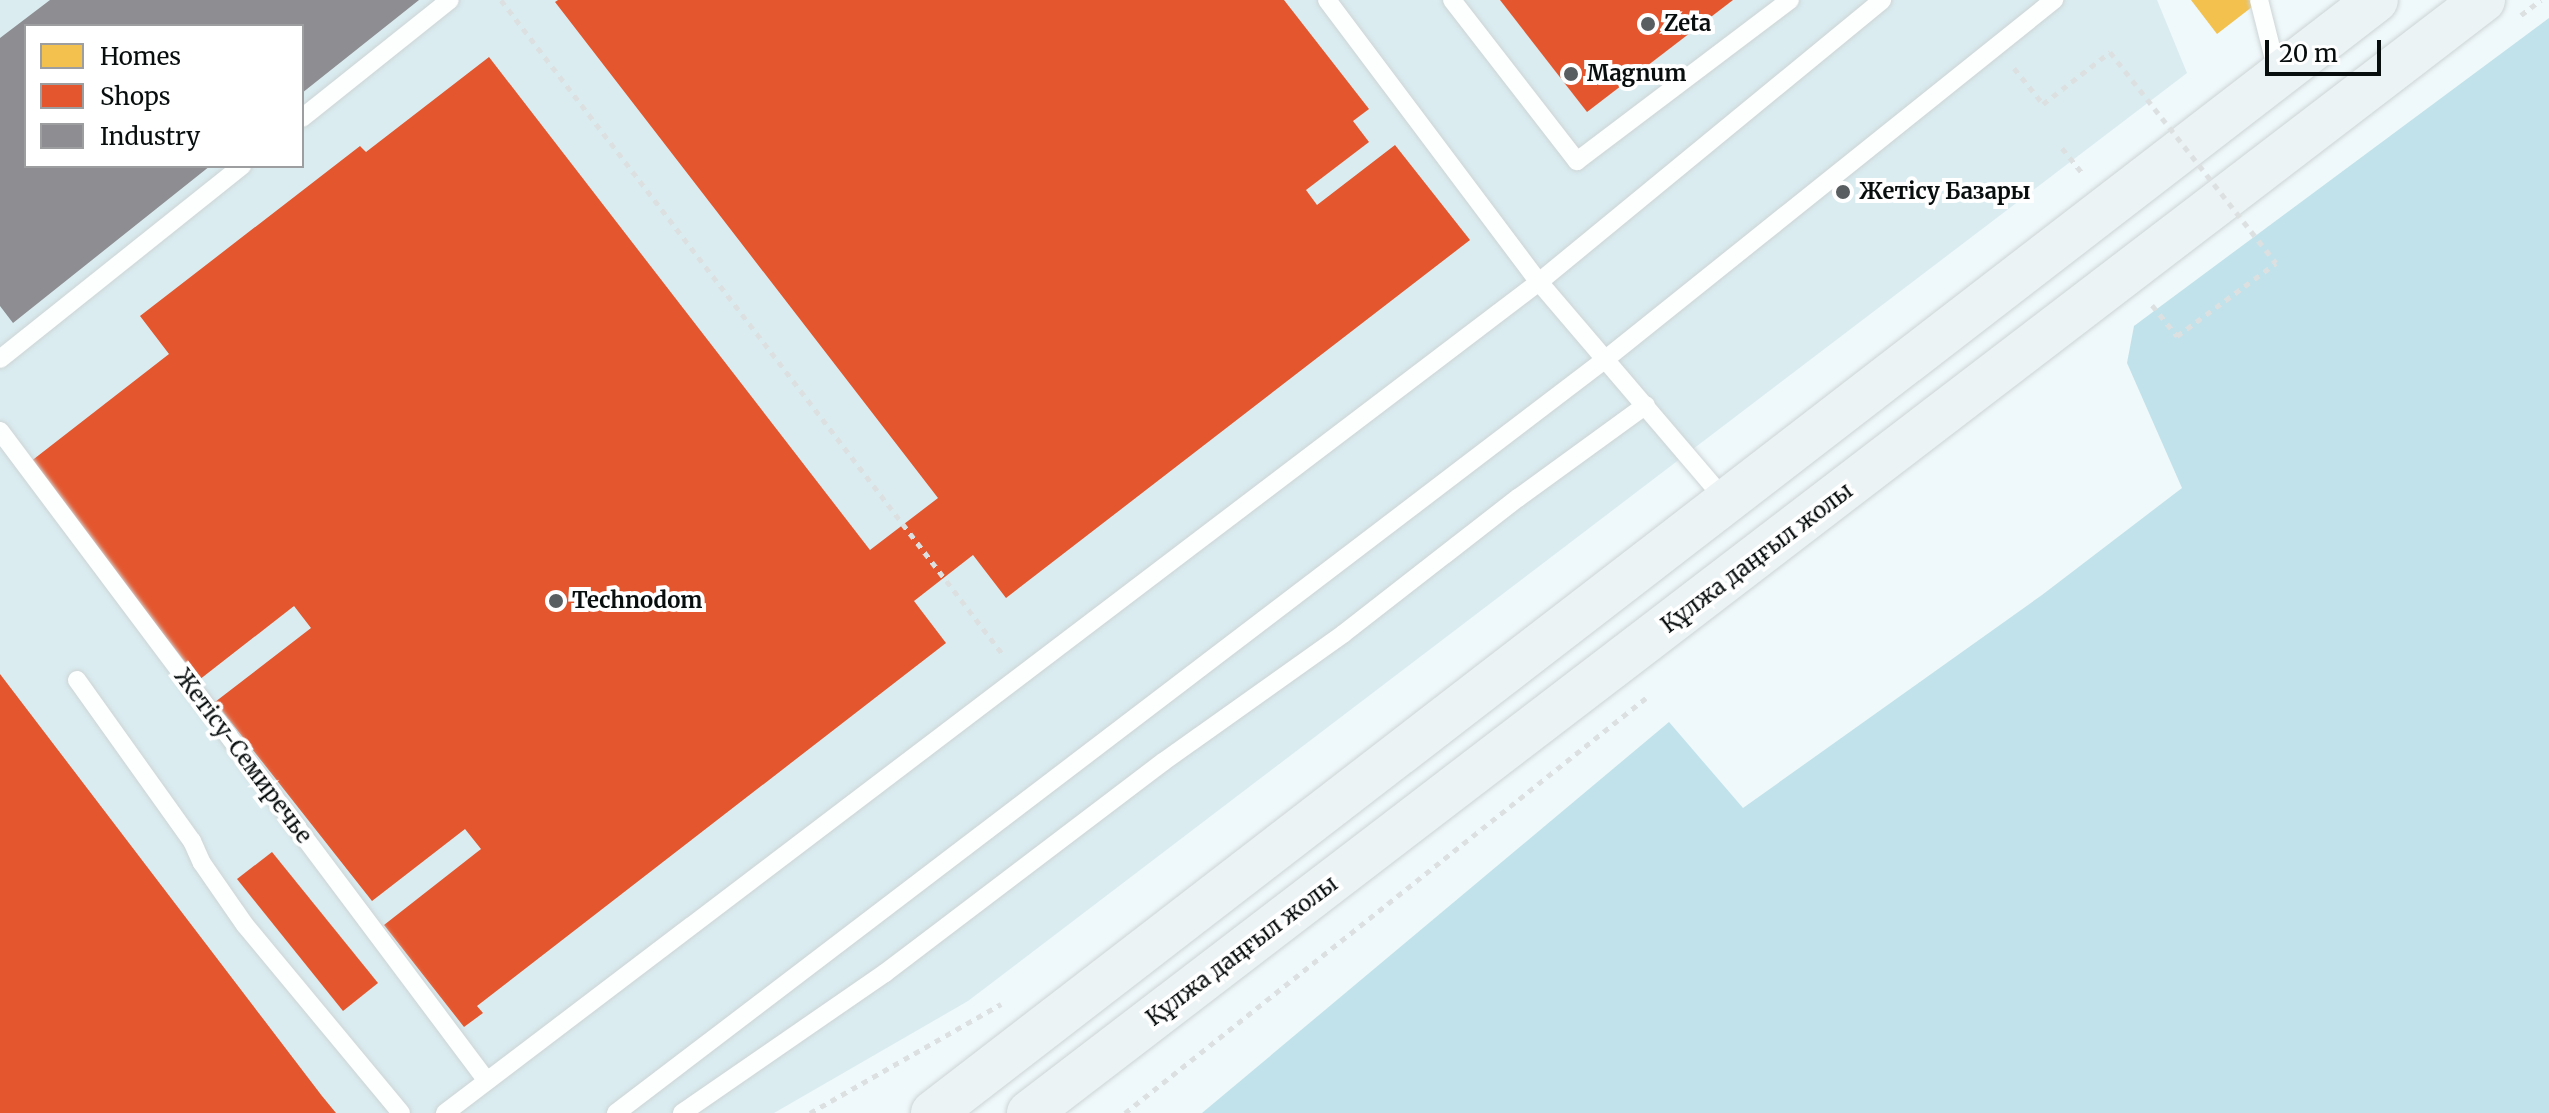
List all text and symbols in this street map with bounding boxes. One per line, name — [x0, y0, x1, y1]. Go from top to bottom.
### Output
place label: Zeta — [1664, 11, 1711, 37]
marker: Zeta — [1639, 15, 1657, 33]
legend — [24, 24, 304, 168]
scale bar — [2269, 24, 2385, 74]
text: 20 m — [2279, 38, 2338, 69]
text: Homes — [100, 41, 181, 72]
place label: Magnum — [1587, 61, 1686, 87]
marker: Magnum — [1562, 65, 1580, 83]
text: Shops — [100, 81, 171, 112]
text: Industry — [100, 121, 200, 152]
place label: Жетісу Базары — [1859, 179, 2031, 205]
marker: Жетісу Базары — [1834, 183, 1852, 201]
street label: Құлжа даңғыл жолы — [1656, 478, 1858, 638]
place label: Technodom — [572, 588, 702, 614]
marker: Technodom — [547, 592, 565, 610]
street label: Жетісу-Семиречье — [169, 664, 317, 848]
street label: Құлжа даңғыл жолы — [1141, 871, 1343, 1031]

